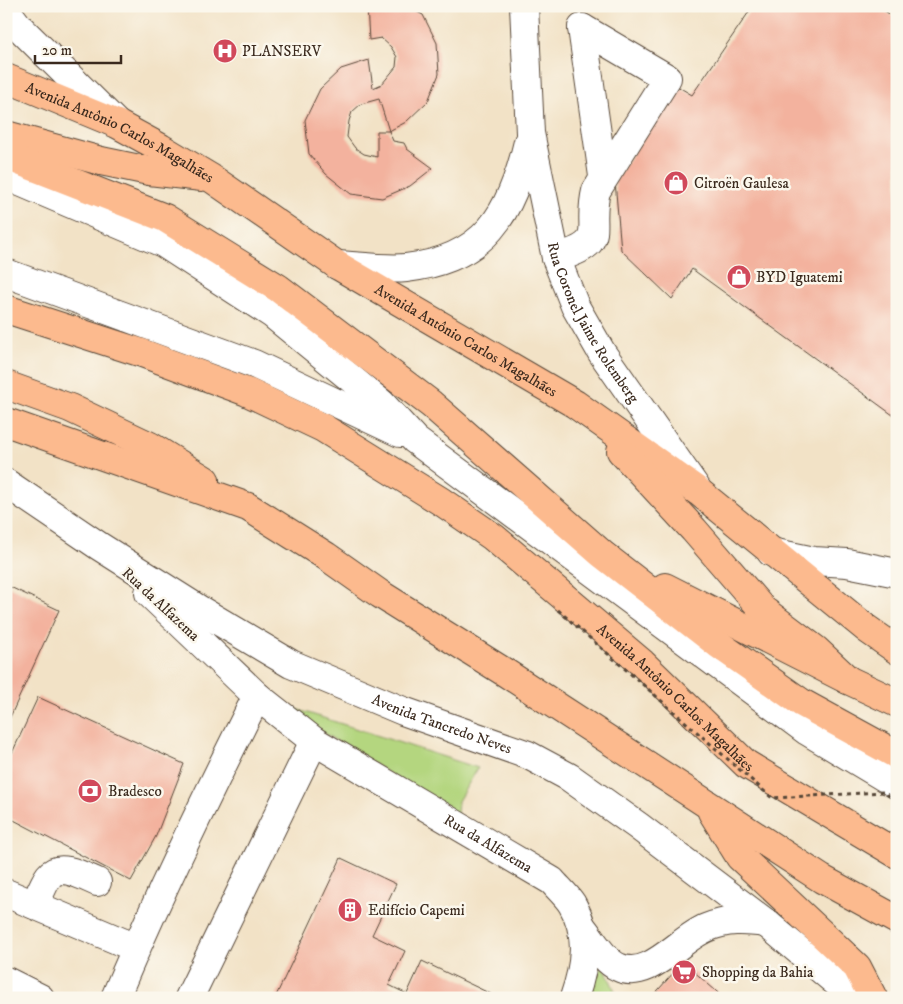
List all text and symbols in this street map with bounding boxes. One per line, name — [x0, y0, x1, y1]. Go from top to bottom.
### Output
scale bar — [35, 32, 121, 64]
hospital icon: PLANSERV — [212, 38, 238, 64]
text: 20 m — [42, 41, 72, 60]
place label: PLANSERV — [242, 42, 322, 61]
street label: Avenida Antônio Carlos Magalhães — [22, 78, 217, 187]
shop icon: Citroën Gaulesa — [663, 170, 689, 196]
place label: Citroën Gaulesa — [694, 174, 789, 193]
street label: Rua Coronel Jaime Rolemberg — [543, 240, 643, 407]
shop icon: BYD Iguatemi — [726, 264, 752, 290]
place label: BYD Iguatemi — [756, 268, 843, 287]
street label: Avenida Antônio Carlos Magalhães — [371, 280, 560, 401]
street label: Rua da Alfazema — [118, 564, 204, 646]
street label: Avenida Antônio Carlos Magalhães — [593, 620, 757, 776]
street label: Avenida Tancredo Neves — [369, 690, 514, 758]
bank icon: Bradesco — [77, 778, 103, 804]
place label: Bradesco — [108, 782, 162, 801]
street label: Rua da Alfazema — [440, 810, 536, 878]
building icon: Edifício Capemi — [337, 897, 363, 923]
place label: Edifício Capemi — [368, 901, 465, 920]
supermarket icon: Shopping da Bahia — [671, 959, 697, 985]
place label: Shopping da Bahia — [702, 963, 814, 982]

